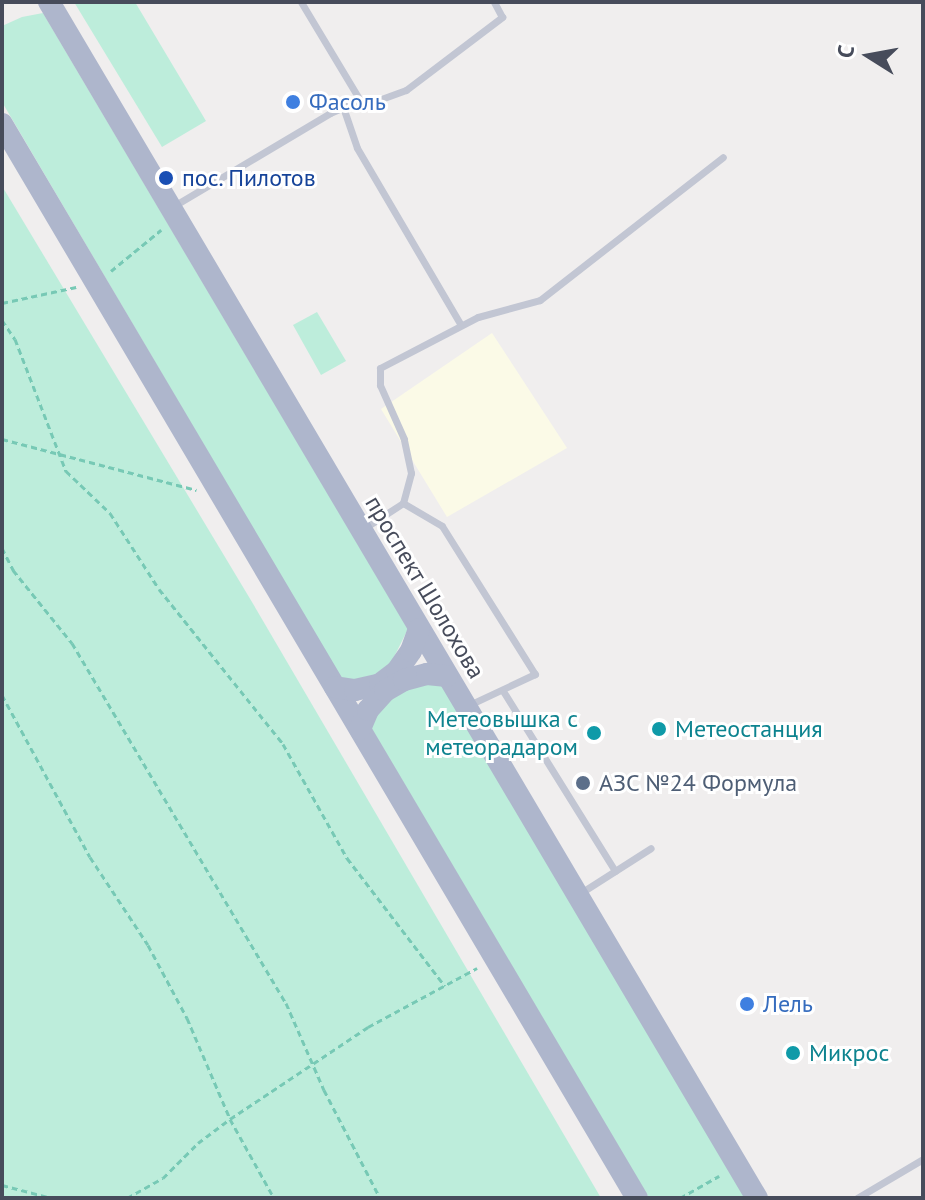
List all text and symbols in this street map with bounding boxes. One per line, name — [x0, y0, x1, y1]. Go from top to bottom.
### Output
north arrow — [829, 16, 909, 96]
text: С — [831, 43, 860, 60]
place label: Фасоль — [309, 88, 386, 116]
marker: Фасоль — [284, 93, 302, 111]
place label: пос. Пилотов — [182, 164, 318, 192]
marker: пос. Пилотов — [157, 169, 175, 187]
street label: проспект Шолохова — [359, 490, 491, 684]
place label: Метеовышка с метеорадаром — [425, 705, 578, 761]
place label: Метеостанция — [675, 715, 823, 743]
marker: Метеостанция — [650, 720, 668, 738]
marker: Метеовышка с метеорадаром — [585, 724, 603, 742]
place label: АЗС №24 Формула — [599, 769, 798, 797]
marker: АЗС №24 Формула — [574, 774, 592, 792]
place label: Лель — [763, 990, 813, 1018]
marker: Лель — [738, 995, 756, 1013]
place label: Микрос — [809, 1039, 889, 1067]
marker: Микрос — [784, 1044, 802, 1062]

